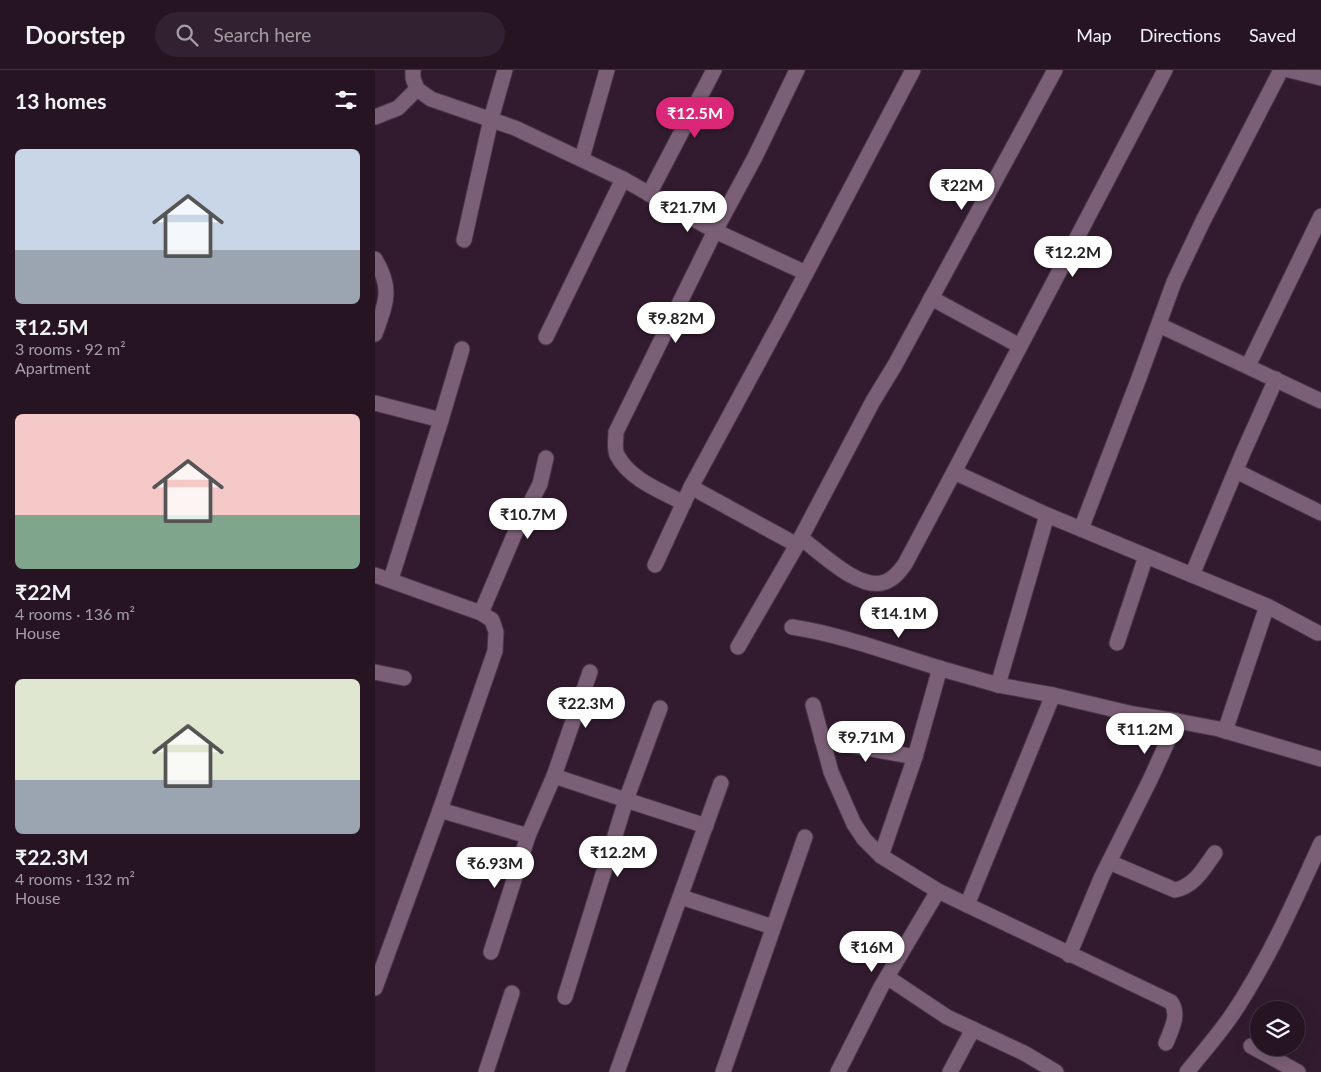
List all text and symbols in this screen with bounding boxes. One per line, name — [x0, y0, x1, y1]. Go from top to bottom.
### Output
search box — [155, 12, 505, 57]
text: Doorstep — [25, 20, 125, 49]
icon: search — [173, 21, 201, 49]
text: Search here — [213, 23, 311, 46]
text: Map — [1076, 24, 1112, 46]
text: Directions — [1140, 24, 1221, 46]
text: Saved — [1249, 24, 1296, 46]
icon: filters — [332, 86, 360, 114]
text: 13 homes — [15, 88, 106, 113]
pin: ₹12.5M — [654, 97, 736, 139]
text: ₹12.5M — [667, 103, 723, 122]
pin: ₹22M — [932, 168, 992, 211]
text: ₹22M — [941, 175, 983, 194]
icon: home — [143, 181, 233, 271]
pin: ₹21.7M — [647, 190, 729, 233]
text: ₹21.7M — [660, 197, 716, 216]
pin: ₹12.2M — [1032, 236, 1114, 278]
text: ₹12.2M — [1045, 242, 1101, 261]
pin: ₹9.82M — [635, 302, 717, 344]
text: ₹9.82M — [648, 308, 704, 327]
text: ₹12.5M — [15, 314, 89, 339]
text: 3 rooms · 92 m² — [15, 339, 126, 358]
text: Apartment — [15, 358, 90, 377]
icon: home — [143, 446, 233, 536]
pin: ₹10.7M — [487, 498, 569, 540]
text: ₹10.7M — [500, 504, 556, 523]
text: ₹22M — [15, 579, 71, 604]
pin: ₹14.1M — [858, 596, 940, 639]
text: ₹14.1M — [871, 603, 927, 622]
text: 4 rooms · 136 m² — [15, 604, 135, 623]
text: House — [15, 623, 60, 642]
pin: ₹22.3M — [545, 686, 627, 729]
text: ₹22.3M — [558, 693, 614, 712]
icon: home — [143, 711, 233, 801]
pin: ₹11.2M — [1104, 712, 1186, 755]
text: ₹11.2M — [1117, 719, 1173, 738]
pin: ₹9.71M — [825, 720, 907, 763]
text: ₹9.71M — [838, 727, 894, 746]
pin: ₹12.2M — [577, 836, 659, 878]
text: ₹12.2M — [590, 842, 646, 861]
text: ₹22.3M — [15, 844, 89, 869]
pin: ₹6.93M — [454, 846, 536, 889]
text: ₹6.93M — [467, 853, 523, 872]
text: 4 rooms · 132 m² — [15, 869, 135, 888]
text: House — [15, 888, 60, 907]
pin: ₹16M — [842, 930, 902, 973]
text: ₹16M — [851, 937, 893, 956]
map controls — [1250, 1001, 1305, 1056]
button: layers — [1250, 1001, 1305, 1056]

